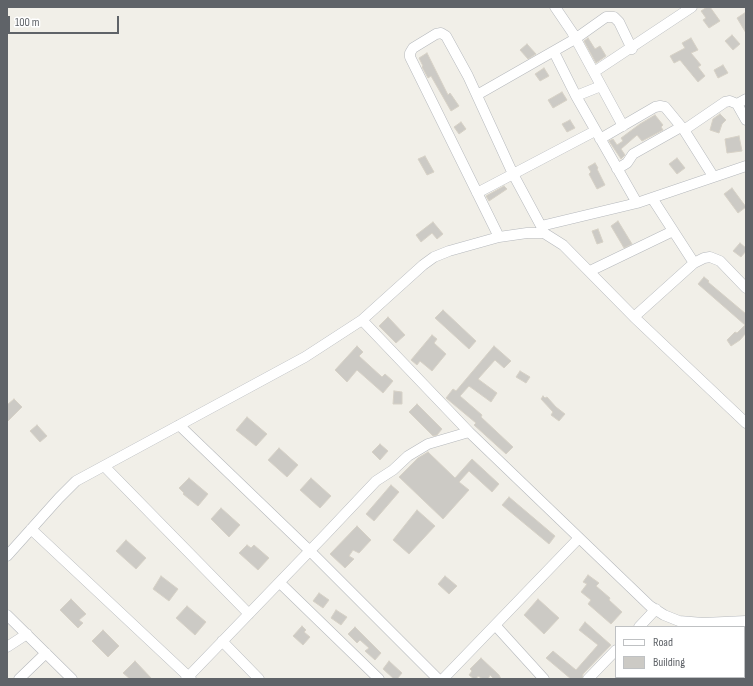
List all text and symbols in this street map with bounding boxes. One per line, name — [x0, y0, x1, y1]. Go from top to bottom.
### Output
scale bar — [10, 8, 121, 34]
text: 100 m — [15, 15, 40, 30]
legend — [615, 626, 745, 678]
text: Road — [653, 635, 673, 650]
text: Building — [653, 655, 685, 670]

